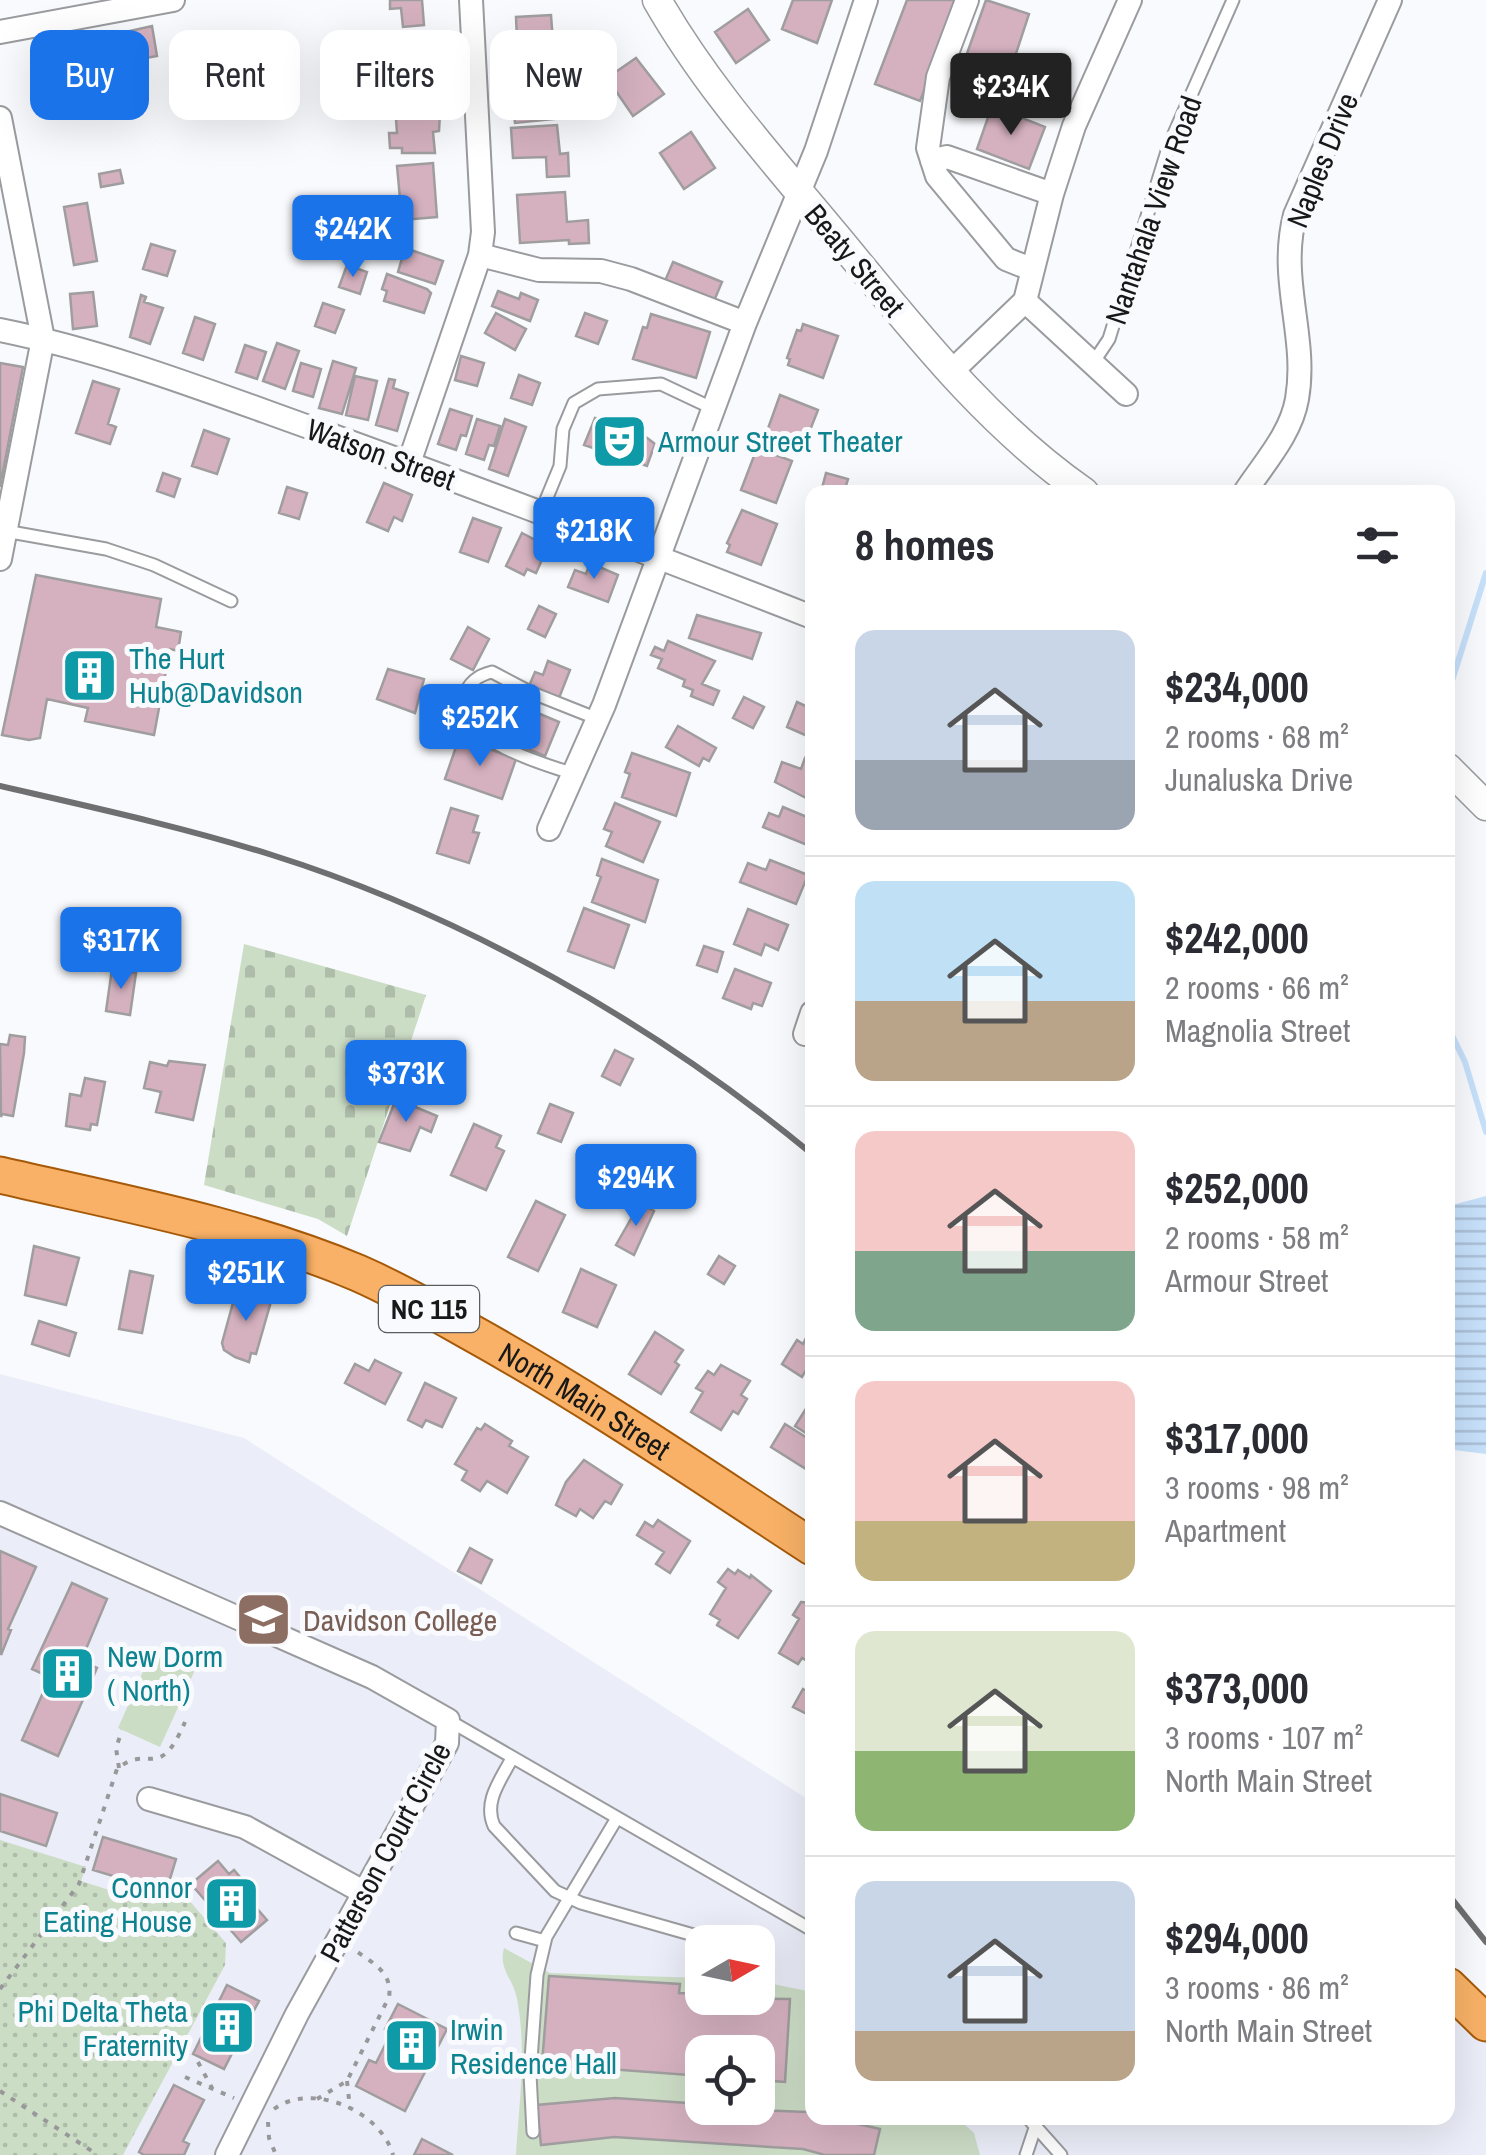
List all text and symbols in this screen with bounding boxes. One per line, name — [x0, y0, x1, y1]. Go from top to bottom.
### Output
chip: Buy — [30, 30, 149, 120]
chip: Rent — [169, 30, 300, 120]
chip: Filters — [320, 30, 470, 120]
chip: New — [490, 30, 617, 120]
pin: $234K — [941, 53, 1081, 138]
text: $234K — [972, 64, 1050, 107]
street label: Naples Drive — [1277, 87, 1367, 233]
street label: Nantahala View Road — [1095, 91, 1211, 329]
pin: $242K — [283, 195, 423, 280]
street label: Beaty Street — [796, 195, 914, 325]
text: $242K — [314, 206, 392, 249]
street label: Watson Street — [301, 409, 461, 499]
theatre icon: Armour Street Theater — [589, 411, 649, 471]
place label: Armour Street Theater — [657, 421, 903, 461]
pin: $218K — [524, 497, 664, 582]
text: $218K — [555, 508, 633, 551]
text: 8 homes — [855, 517, 995, 573]
icon: filters — [1350, 518, 1405, 573]
place label: The Hurt Hub@Davidson — [129, 638, 303, 712]
building icon: The Hurt Hub@Davidson — [60, 645, 120, 705]
text: $234,000 — [1165, 659, 1309, 715]
icon: home — [935, 670, 1055, 790]
pin: $252K — [410, 684, 550, 769]
text: $252K — [441, 695, 519, 738]
text: 2 rooms · 68 m² — [1165, 715, 1349, 758]
text: Junaluska Drive — [1165, 758, 1353, 801]
pin: $317K — [51, 907, 191, 992]
text: $242,000 — [1165, 910, 1309, 966]
text: $317K — [82, 918, 160, 961]
icon: home — [935, 921, 1055, 1041]
text: 2 rooms · 66 m² — [1165, 966, 1349, 1009]
text: Magnolia Street — [1165, 1009, 1350, 1052]
pin: $373K — [336, 1040, 476, 1125]
text: $373K — [367, 1051, 445, 1094]
pin: $294K — [566, 1144, 706, 1229]
text: $294K — [597, 1155, 675, 1198]
text: $252,000 — [1165, 1160, 1309, 1216]
icon: home — [935, 1171, 1055, 1291]
text: 2 rooms · 58 m² — [1165, 1216, 1349, 1259]
pin: $251K — [176, 1239, 316, 1324]
text: $251K — [207, 1250, 285, 1293]
text: Armour Street — [1165, 1259, 1328, 1302]
road number: NC 115 — [379, 1286, 479, 1332]
street label: North Main Street — [492, 1333, 678, 1469]
text: $317,000 — [1165, 1410, 1309, 1466]
icon: home — [935, 1421, 1055, 1541]
text: 3 rooms · 98 m² — [1165, 1466, 1349, 1509]
text: Apartment — [1165, 1509, 1286, 1552]
school or university icon: Davidson College — [234, 1590, 294, 1650]
place label: Davidson College — [303, 1600, 497, 1640]
place label: New Dorm ( North) — [107, 1636, 223, 1710]
building icon: New Dorm ( North) — [38, 1643, 98, 1703]
text: $373,000 — [1165, 1660, 1309, 1716]
icon: home — [935, 1671, 1055, 1791]
text: 3 rooms · 107 m² — [1165, 1716, 1363, 1759]
street label: Patterson Court Circle — [310, 1735, 460, 1969]
text: North Main Street — [1165, 1759, 1372, 1802]
place label: Connor Eating House — [43, 1867, 193, 1941]
building icon: Connor Eating House — [201, 1874, 261, 1934]
text: $294,000 — [1165, 1910, 1309, 1966]
icon: home — [935, 1921, 1055, 2041]
north arrow — [685, 1925, 775, 2015]
map controls — [685, 1925, 775, 2125]
text: 3 rooms · 86 m² — [1165, 1966, 1349, 2009]
place label: Phi Delta Theta Fraternity — [17, 1991, 189, 2065]
building icon: Phi Delta Theta Fraternity — [197, 1998, 257, 2058]
place label: Irwin Residence Hall — [450, 2009, 617, 2083]
text: North Main Street — [1165, 2009, 1372, 2052]
building icon: Irwin Residence Hall — [381, 2016, 441, 2076]
button: locate — [685, 2035, 775, 2125]

